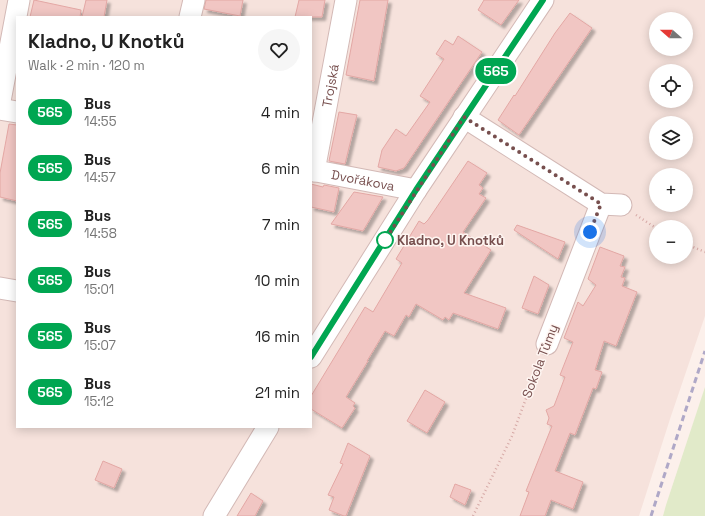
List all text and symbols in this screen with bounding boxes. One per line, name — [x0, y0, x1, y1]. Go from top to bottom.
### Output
north arrow — [649, 12, 693, 56]
map controls — [649, 12, 693, 264]
text: Kladno, U Knotků — [28, 29, 185, 54]
button: heart — [258, 29, 300, 71]
text: Walk · 2 min · 120 m — [28, 57, 145, 74]
line badge: 565 — [473, 58, 519, 84]
street label: Trojská — [318, 62, 342, 109]
text: 565 — [483, 62, 509, 80]
button: locate — [649, 64, 693, 108]
text: Bus — [84, 94, 111, 113]
text: 565 — [37, 103, 63, 121]
text: 4 min — [261, 103, 300, 122]
text: 14:55 — [84, 113, 116, 130]
button: layers — [649, 116, 693, 160]
text: Bus — [84, 150, 111, 169]
text: 565 — [37, 159, 63, 177]
text: 6 min — [261, 159, 300, 178]
street label: Dvořákova — [330, 166, 397, 194]
button: + — [649, 168, 693, 212]
text: 14:57 — [84, 169, 116, 186]
text: Bus — [84, 206, 111, 225]
text: 565 — [37, 215, 63, 233]
text: 7 min — [262, 215, 300, 234]
button: − — [649, 220, 693, 264]
your location — [580, 222, 600, 242]
text: 14:58 — [84, 225, 117, 242]
marker: Kladno, U Knotků — [376, 231, 394, 249]
place label: Kladno, U Knotků — [397, 232, 504, 249]
text: Bus — [84, 262, 111, 281]
text: 565 — [37, 271, 63, 289]
text: 10 min — [254, 271, 300, 290]
text: 15:01 — [84, 281, 114, 298]
text: Bus — [84, 318, 111, 337]
street label: Sokola Tůmy — [518, 322, 562, 400]
text: 565 — [37, 327, 63, 345]
text: 16 min — [255, 327, 300, 346]
text: 15:07 — [84, 337, 116, 354]
text: Bus — [84, 374, 111, 393]
text: 565 — [37, 383, 63, 401]
text: 21 min — [255, 383, 300, 402]
text: 15:12 — [84, 393, 114, 410]

